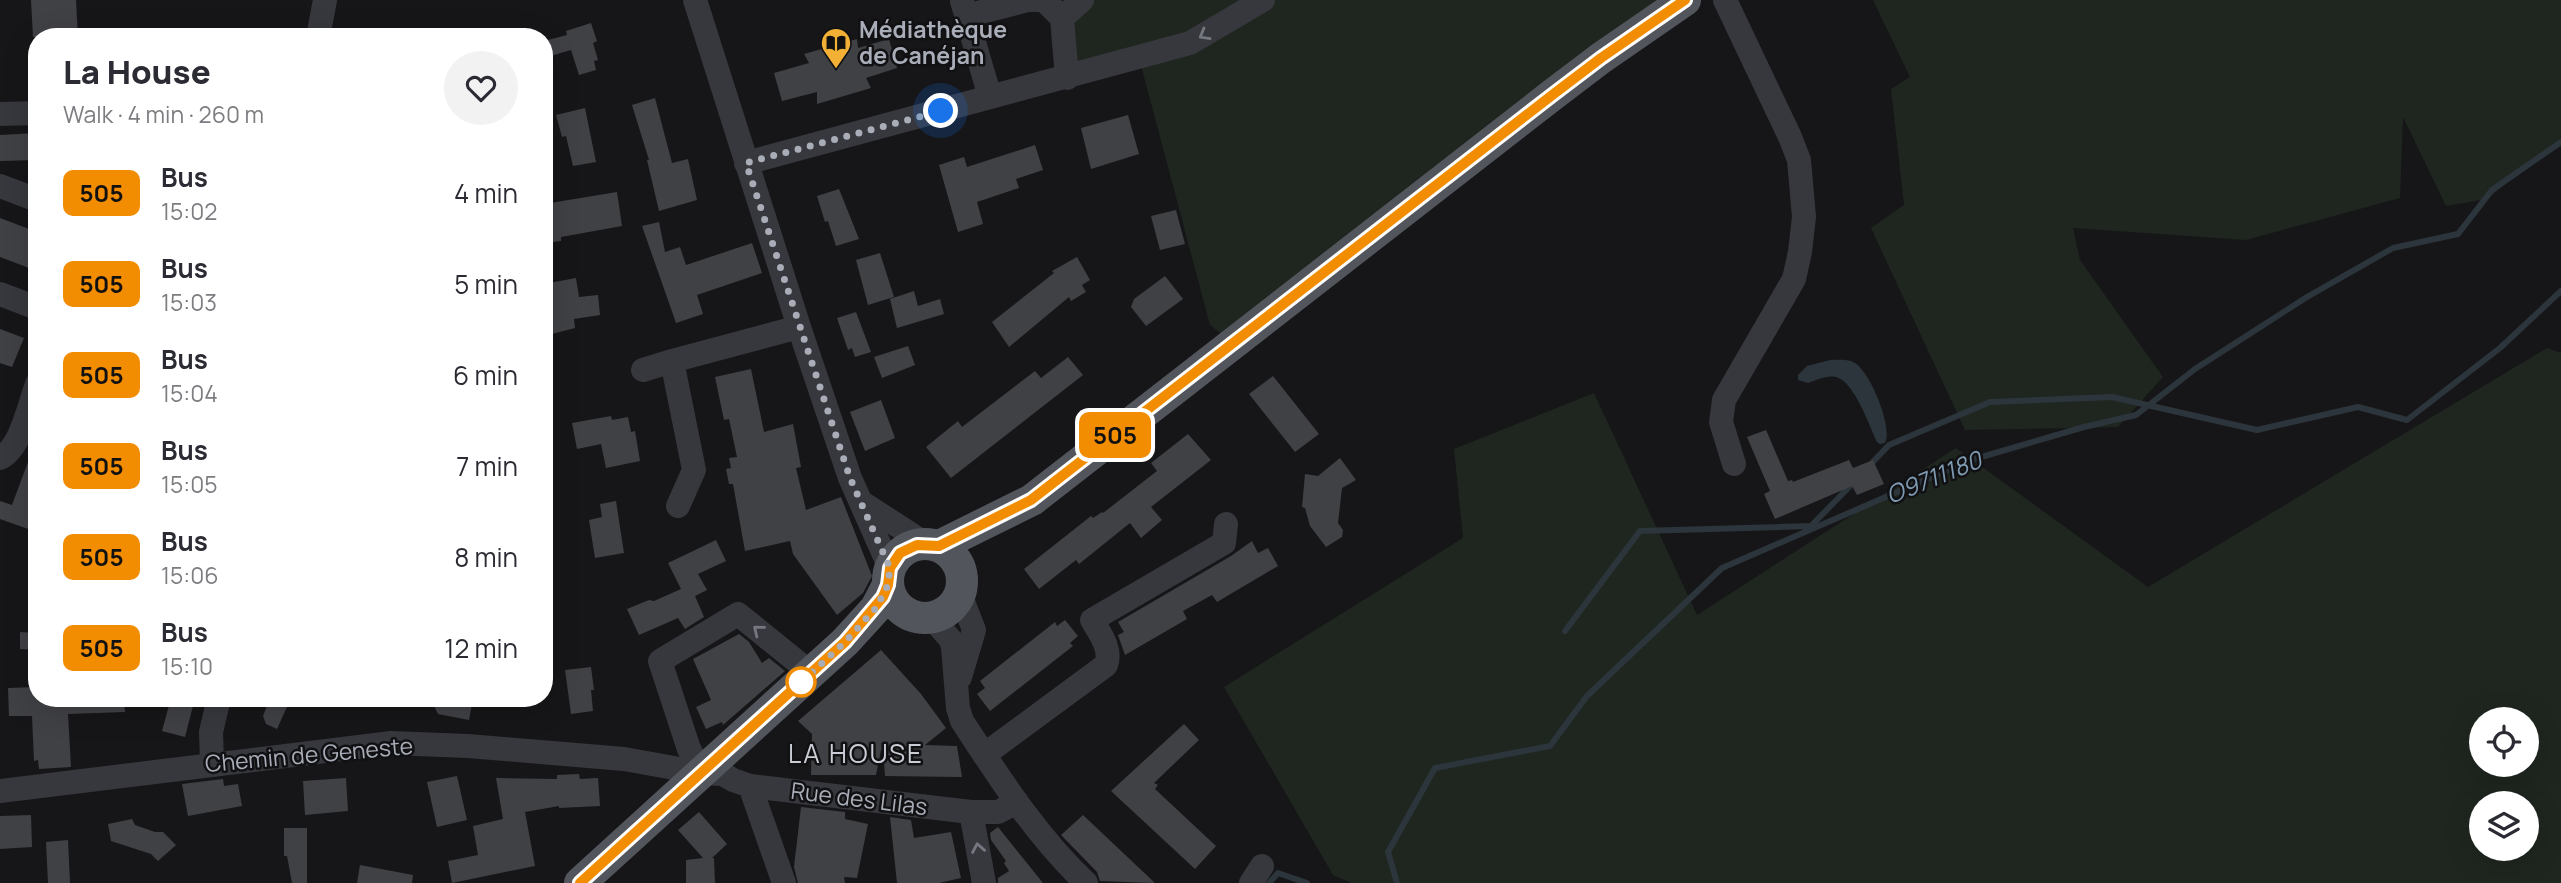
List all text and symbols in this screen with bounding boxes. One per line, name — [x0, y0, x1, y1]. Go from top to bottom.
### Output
place label: Médiathèque de Canéjan — [859, 13, 1007, 71]
library icon: Médiathèque de Canéjan — [819, 26, 853, 70]
one-way arrow — [1199, 27, 1212, 40]
text: La House — [63, 49, 211, 94]
button: heart — [444, 51, 518, 125]
your location — [923, 93, 958, 128]
text: Walk · 4 min · 260 m — [63, 98, 264, 130]
text: Bus — [161, 159, 208, 195]
text: 4 min — [454, 175, 518, 211]
text: 505 — [80, 176, 123, 209]
text: 15:02 — [161, 195, 217, 227]
text: Bus — [161, 250, 208, 286]
text: 5 min — [454, 266, 518, 302]
text: 505 — [80, 267, 123, 300]
text: 15:03 — [161, 286, 217, 318]
text: Bus — [161, 341, 208, 377]
text: 6 min — [453, 357, 518, 393]
text: 505 — [80, 358, 123, 391]
text: 15:04 — [161, 377, 218, 409]
line badge: 505 — [1075, 412, 1155, 458]
text: 505 — [1093, 418, 1137, 451]
text: Bus — [161, 432, 208, 468]
water label: O9711180 — [1881, 442, 1988, 511]
text: 7 min — [456, 448, 518, 484]
text: 505 — [80, 449, 123, 482]
text: 15:05 — [161, 468, 217, 500]
text: Bus — [161, 523, 208, 559]
text: 8 min — [454, 539, 518, 575]
text: 505 — [80, 540, 123, 573]
text: 15:06 — [161, 559, 218, 591]
text: Bus — [161, 614, 208, 650]
one-way arrow — [754, 626, 767, 638]
text: 12 min — [444, 630, 518, 666]
text: 505 — [80, 631, 123, 664]
text: 15:10 — [161, 650, 213, 682]
unlabelled marker — [786, 667, 816, 697]
map controls — [2469, 707, 2539, 861]
button: locate — [2469, 707, 2539, 777]
street label: Chemin de Geneste — [204, 729, 414, 779]
district label: LA HOUSE — [788, 735, 924, 771]
street label: Rue des Lilas — [789, 774, 929, 822]
button: layers — [2469, 791, 2539, 861]
one-way arrow — [971, 842, 986, 854]

